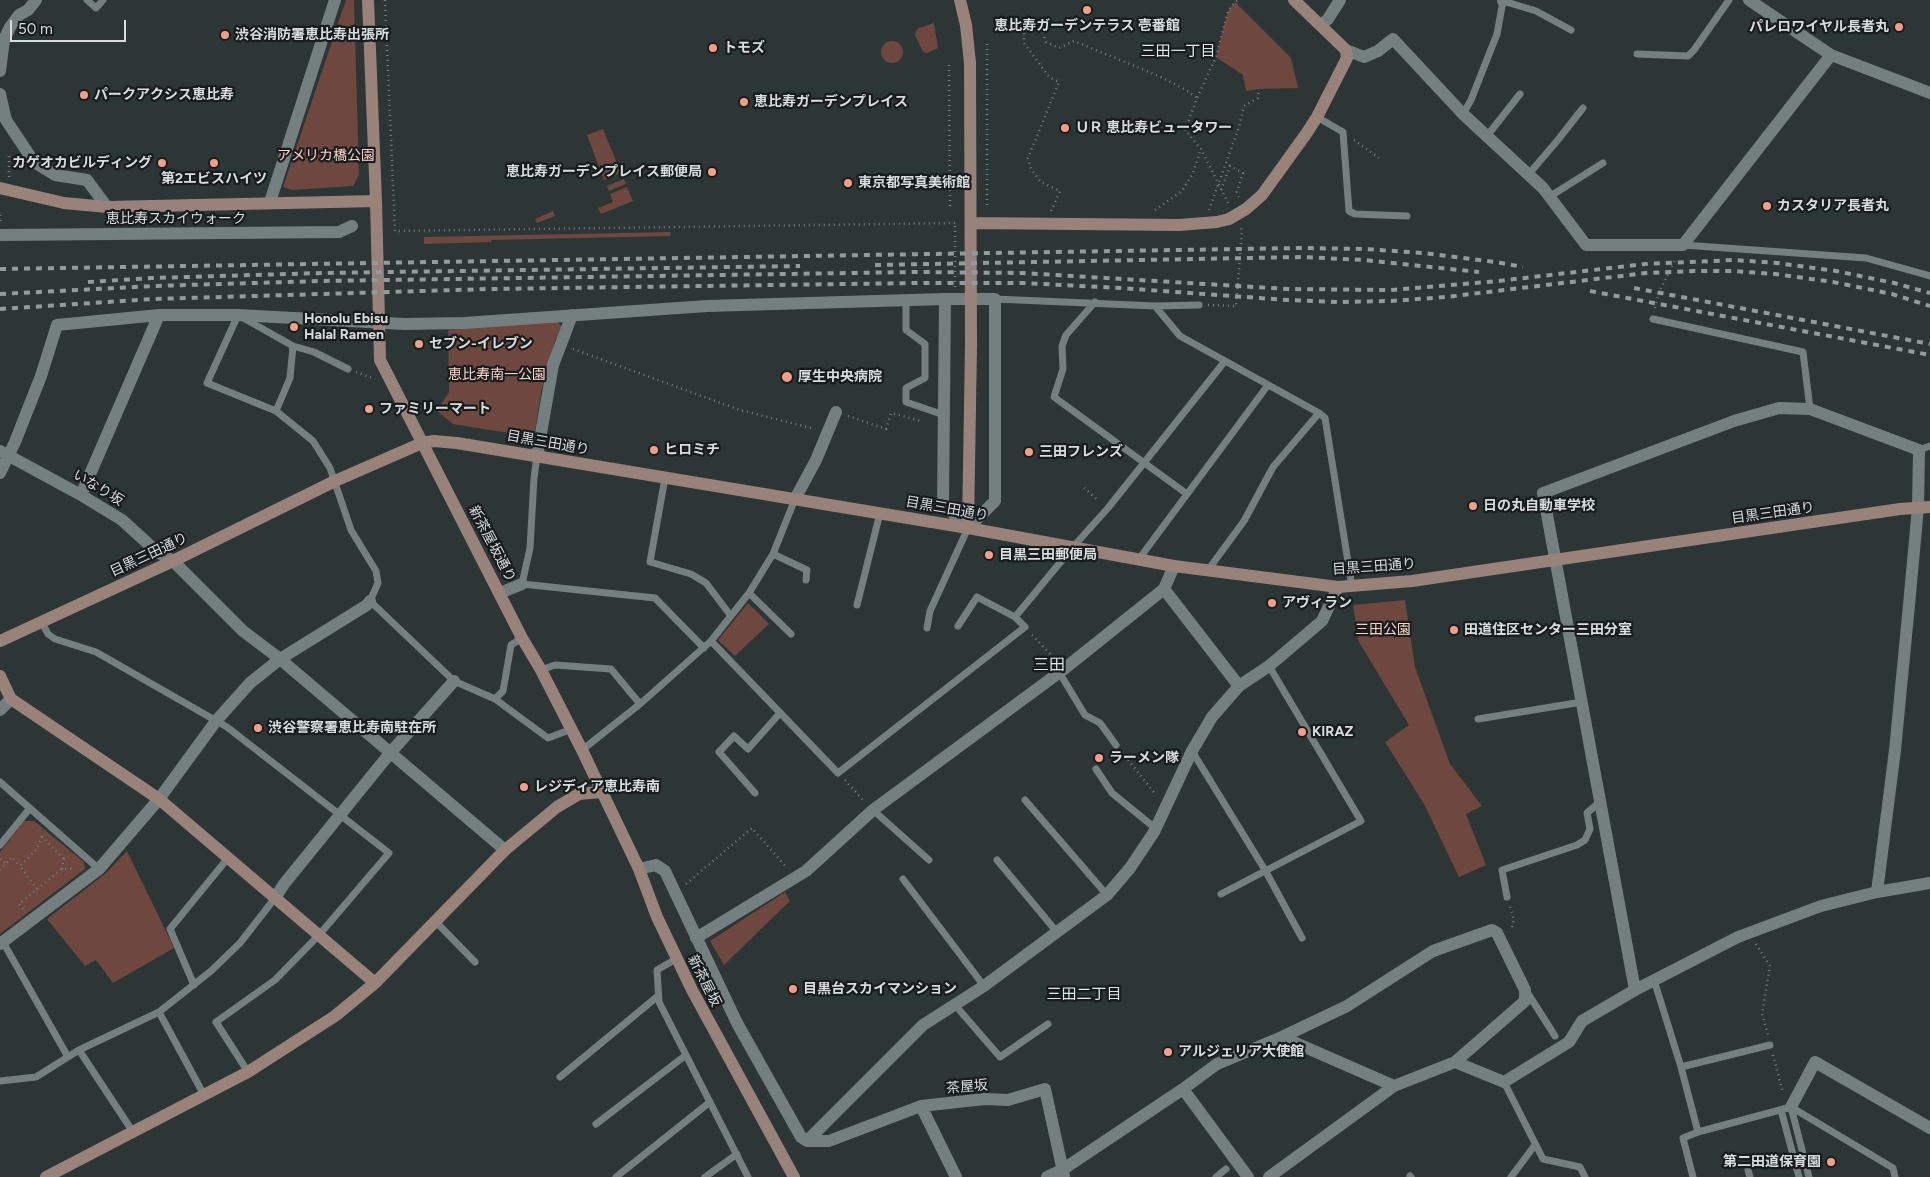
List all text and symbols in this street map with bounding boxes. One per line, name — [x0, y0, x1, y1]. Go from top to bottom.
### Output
marker: 恵比寿ガーデンテラス 壱番館 — [1081, 4, 1093, 16]
scale bar — [12, 10, 129, 42]
place label: 恵比寿ガーデンテラス 壱番館 — [994, 18, 1180, 34]
place label: パレロワイヤル長者丸 — [1749, 19, 1889, 35]
text: 50 m — [18, 20, 53, 38]
marker: パレロワイヤル長者丸 — [1893, 21, 1905, 33]
place label: 渋谷消防署恵比寿出張所 — [235, 27, 389, 43]
marker: 渋谷消防署恵比寿出張所 — [219, 29, 231, 41]
place label: トモズ — [723, 40, 765, 56]
marker: トモズ — [707, 42, 719, 54]
district label: 三田一丁目 — [1141, 43, 1215, 61]
place label: パークアクシス恵比寿 — [94, 87, 234, 103]
marker: パークアクシス恵比寿 — [78, 89, 90, 101]
place label: 恵比寿ガーデンプレイス — [754, 94, 908, 110]
marker: 恵比寿ガーデンプレイス — [738, 96, 750, 108]
place label: ＵＲ 恵比寿ビュータワー — [1075, 120, 1232, 136]
marker: ＵＲ 恵比寿ビュータワー — [1059, 122, 1071, 134]
park label: アメリカ橋公園 — [277, 148, 375, 164]
place label: カゲオカビルディング — [12, 155, 152, 171]
marker: カゲオカビルディング — [156, 157, 168, 169]
marker: 第2エビスハイツ — [208, 157, 220, 169]
place label: 恵比寿ガーデンプレイス郵便局 — [506, 164, 702, 180]
marker: 恵比寿ガーデンプレイス郵便局 — [706, 166, 718, 178]
place label: 第2エビスハイツ — [161, 171, 267, 187]
place label: 東京都写真美術館 — [858, 175, 970, 191]
marker: 東京都写真美術館 — [842, 177, 854, 189]
place label: カスタリア長者丸 — [1777, 198, 1889, 214]
marker: カスタリア長者丸 — [1761, 200, 1773, 212]
street label: 恵比寿スカイウォーク — [106, 211, 246, 227]
place label: Honolu Ebisu Halal Ramen — [304, 311, 388, 344]
marker: Honolu Ebisu Halal Ramen — [288, 321, 300, 333]
place label: セブン-イレブン — [429, 336, 533, 352]
marker: セブン-イレブン — [413, 338, 425, 350]
park label: 恵比寿南一公園 — [448, 367, 546, 383]
place label: 厚生中央病院 — [798, 369, 882, 385]
marker: 厚生中央病院 — [780, 370, 794, 384]
place label: ファミリーマート — [379, 401, 491, 417]
marker: ファミリーマート — [363, 403, 375, 415]
street label: 目黒三田通り — [505, 427, 591, 459]
place label: ヒロミチ — [664, 442, 720, 458]
marker: ヒロミチ — [648, 444, 660, 456]
place label: 三田フレンズ — [1039, 444, 1123, 460]
marker: 三田フレンズ — [1023, 446, 1035, 458]
street label: いなり坂 — [70, 466, 126, 510]
street label: 目黒三田通り — [904, 493, 990, 525]
place label: 日の丸自動車学校 — [1483, 498, 1595, 514]
street label: 目黒三田通り — [1730, 499, 1816, 527]
marker: 日の丸自動車学校 — [1467, 500, 1479, 512]
street label: 新茶屋坂通り — [465, 503, 519, 585]
street label: 目黒三田通り — [107, 530, 191, 580]
place label: 目黒三田郵便局 — [999, 547, 1097, 563]
marker: 目黒三田郵便局 — [983, 549, 995, 561]
street label: 目黒三田通り — [1332, 556, 1416, 578]
place label: アヴィラン — [1282, 595, 1352, 611]
marker: アヴィラン — [1266, 597, 1278, 609]
park label: 三田公園 — [1355, 622, 1411, 638]
place label: 田道住区センター三田分室 — [1464, 622, 1632, 638]
marker: 田道住区センター三田分室 — [1448, 624, 1460, 636]
district label: 三田 — [1033, 655, 1065, 675]
place label: 渋谷警察署恵比寿南駐在所 — [268, 720, 436, 736]
marker: 渋谷警察署恵比寿南駐在所 — [252, 722, 264, 734]
place label: KIRAZ — [1312, 724, 1353, 740]
marker: KIRAZ — [1296, 726, 1308, 738]
place label: ラーメン隊 — [1109, 750, 1179, 766]
marker: ラーメン隊 — [1093, 752, 1105, 764]
place label: レジディア恵比寿南 — [534, 779, 660, 795]
marker: レジディア恵比寿南 — [518, 781, 530, 793]
street label: 新茶屋坂 — [684, 952, 724, 1010]
place label: 目黒台スカイマンション — [803, 981, 957, 997]
marker: 目黒台スカイマンション — [787, 983, 799, 995]
district label: 三田二丁目 — [1047, 986, 1121, 1004]
place label: アルジェリア大使館 — [1178, 1044, 1304, 1060]
marker: アルジェリア大使館 — [1162, 1046, 1174, 1058]
street label: 茶屋坂 — [945, 1077, 989, 1097]
place label: 第二田道保育園 — [1723, 1154, 1821, 1170]
marker: 第二田道保育園 — [1825, 1156, 1837, 1168]

